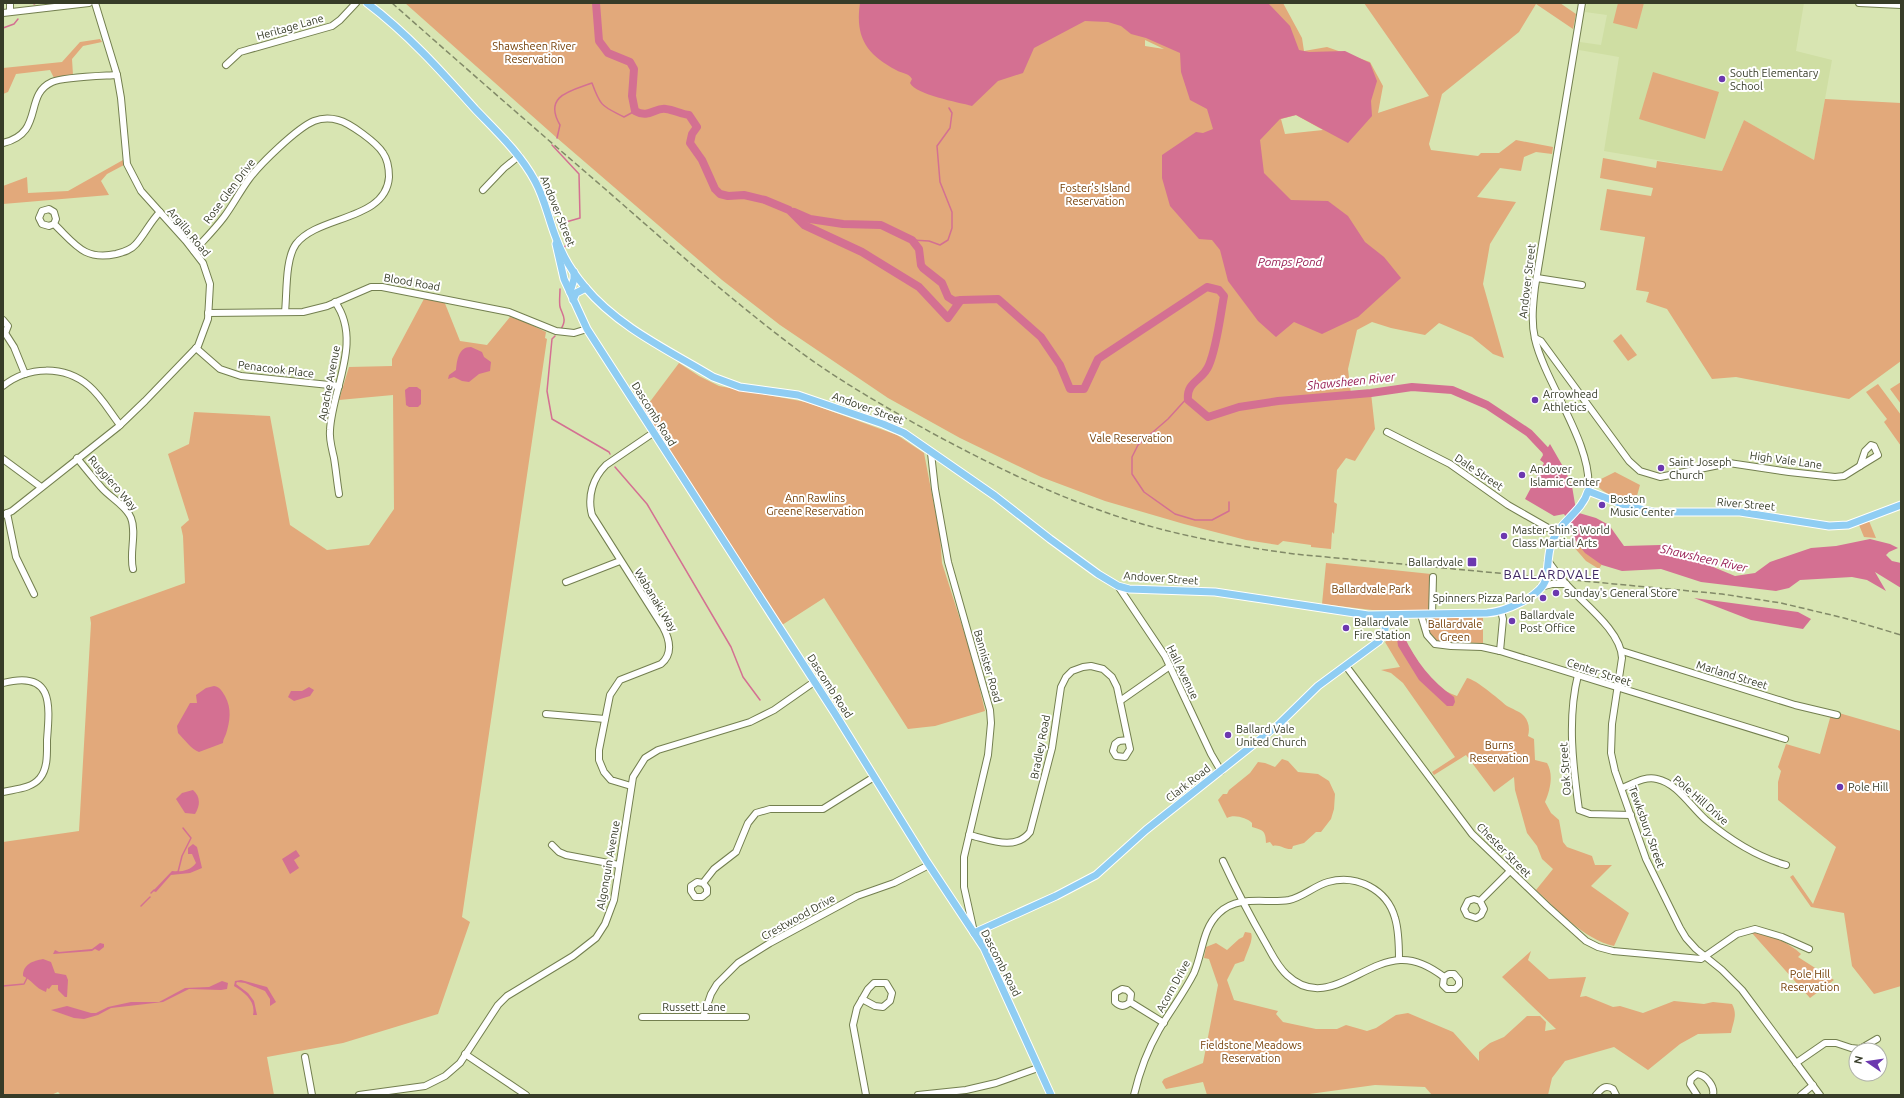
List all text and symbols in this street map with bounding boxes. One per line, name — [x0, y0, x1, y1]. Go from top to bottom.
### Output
street label: Heritage Lane — [255, 12, 325, 42]
park label: Shawsheen River Reservation — [492, 40, 576, 65]
place label: South Elementary School — [1730, 67, 1819, 92]
marker: South Elementary School — [1717, 74, 1727, 84]
street label: Rose Glen Drive — [201, 156, 257, 226]
street label: Andover Street — [538, 174, 578, 249]
park label: Foster's Island Reservation — [1060, 182, 1130, 207]
street label: Argilla Road — [165, 205, 213, 259]
street label: Andover Street — [1516, 242, 1538, 319]
water label: Pomps Pond — [1258, 255, 1323, 268]
street label: Blood Road — [383, 271, 441, 293]
street label: Apache Avenue — [316, 344, 342, 422]
street label: Penacook Place — [237, 358, 315, 380]
water label: Shawsheen River — [1305, 370, 1396, 392]
street label: Dascomb Road — [629, 380, 679, 448]
place label: Arrowhead Athletics — [1543, 388, 1598, 413]
street label: Andover Street — [831, 390, 906, 427]
marker: Arrowhead Athletics — [1530, 395, 1540, 405]
park label: Vale Reservation — [1090, 432, 1172, 444]
street label: High Vale Lane — [1749, 449, 1823, 471]
street label: Dale Street — [1453, 451, 1506, 493]
street label: Ruggiero Way — [86, 453, 140, 513]
place label: Saint Joseph Church — [1669, 456, 1732, 481]
place label: Andover Islamic Center — [1530, 463, 1600, 488]
marker: Saint Joseph Church — [1656, 463, 1666, 473]
marker: Andover Islamic Center — [1517, 470, 1527, 480]
park label: Ann Rawlins Greene Reservation — [766, 492, 864, 517]
place label: Boston Music Center — [1610, 493, 1675, 518]
street label: River Street — [1716, 495, 1776, 513]
marker: Boston Music Center — [1597, 500, 1607, 510]
place label: Master Shin's World Class Martial Arts — [1512, 524, 1610, 549]
marker: Master Shin's World Class Martial Arts — [1499, 531, 1509, 541]
water label: Shawsheen River — [1658, 541, 1749, 574]
place label: Ballardvale — [1408, 556, 1463, 568]
marker: Ballardvale — [1466, 556, 1478, 568]
street label: Wabanaki Way — [633, 566, 680, 634]
district label: BALLARDVALE — [1504, 567, 1600, 581]
street label: Andover Street — [1123, 569, 1200, 587]
park label: Ballardvale Park — [1331, 583, 1411, 595]
place label: Sunday's General Store — [1564, 587, 1677, 599]
marker: Sunday's General Store — [1551, 588, 1561, 598]
place label: Spinners Pizza Parlor — [1433, 592, 1536, 604]
marker: Spinners Pizza Parlor — [1538, 593, 1548, 603]
place label: Ballardvale Post Office — [1520, 609, 1575, 634]
place label: Ballardvale Fire Station — [1354, 616, 1411, 641]
marker: Ballardvale Post Office — [1507, 616, 1517, 626]
park label: Ballardvale Green — [1428, 618, 1482, 643]
marker: Ballardvale Fire Station — [1341, 623, 1351, 633]
street label: Bannister Road — [972, 628, 1004, 704]
street label: Hall Avenue — [1165, 643, 1201, 701]
street label: Dascomb Road — [805, 652, 855, 720]
street label: Center Street — [1565, 656, 1633, 688]
street label: Marland Street — [1695, 658, 1770, 692]
street label: Bradley Road — [1028, 714, 1052, 780]
place label: Ballard Vale United Church — [1236, 723, 1307, 748]
marker: Ballard Vale United Church — [1223, 730, 1233, 740]
park label: Burns Reservation — [1470, 739, 1528, 764]
street label: Oak Street — [1557, 741, 1573, 796]
street label: Clark Road — [1163, 762, 1213, 804]
street label: Pole Hill Drive — [1671, 773, 1731, 827]
place label: Pole Hill — [1848, 781, 1889, 793]
marker: Pole Hill — [1835, 782, 1845, 792]
street label: Tewksbury Street — [1627, 784, 1668, 870]
street label: Algonquin Avenue — [594, 819, 622, 911]
street label: Chester Street — [1474, 820, 1534, 880]
street label: Crestwood Drive — [759, 892, 837, 942]
street label: Dascomb Road — [979, 928, 1023, 998]
street label: Acorn Drive — [1154, 958, 1192, 1014]
park label: Pole Hill Reservation — [1781, 968, 1839, 993]
street label: Russett Lane — [662, 1001, 726, 1013]
park label: Fieldstone Meadows Reservation — [1200, 1039, 1302, 1064]
north arrow — [1848, 1042, 1888, 1082]
text: N — [1851, 1054, 1865, 1065]

